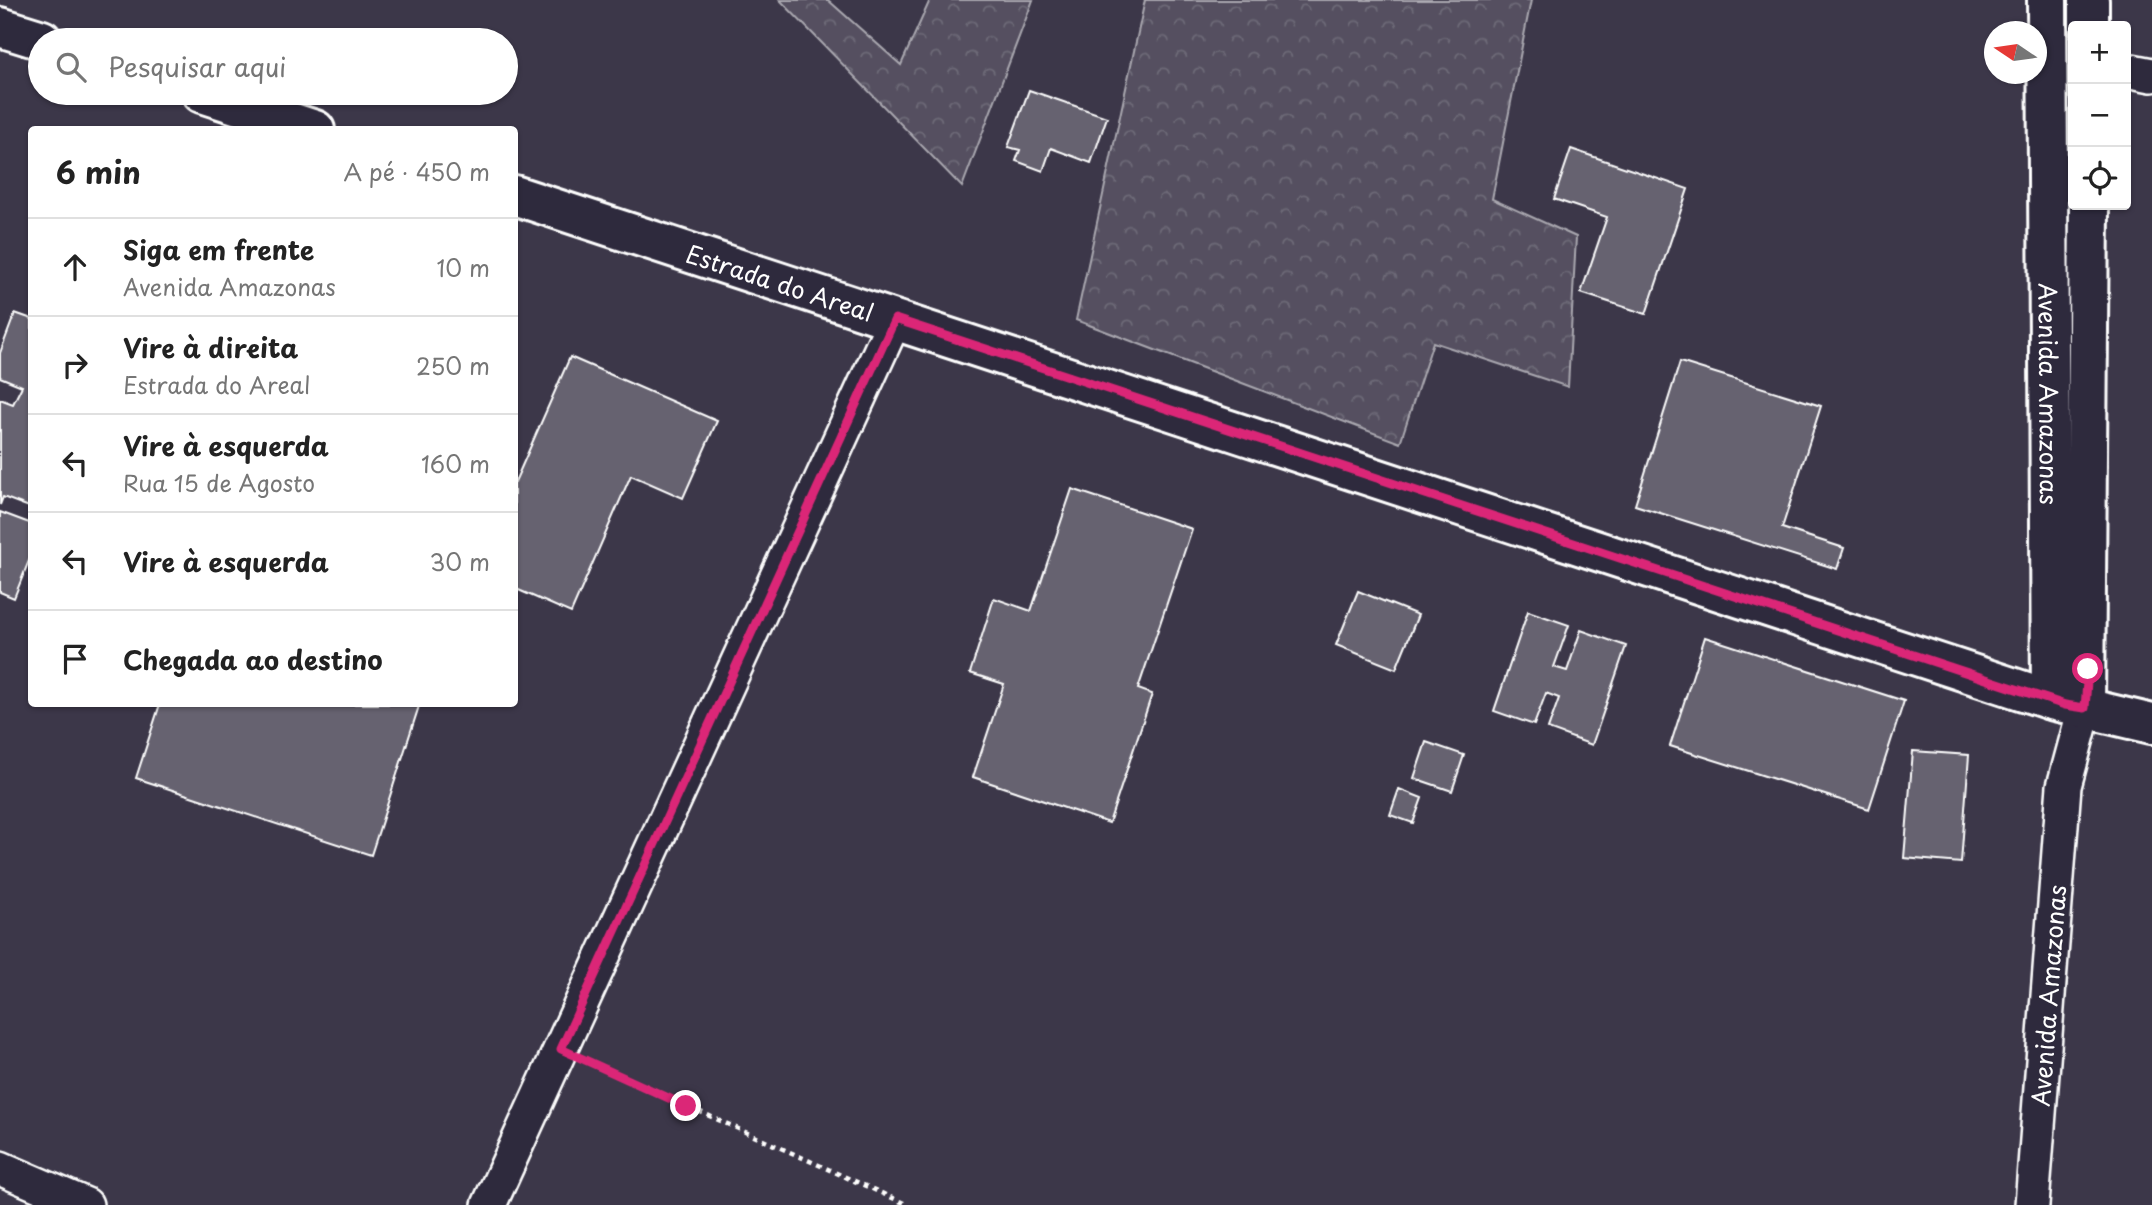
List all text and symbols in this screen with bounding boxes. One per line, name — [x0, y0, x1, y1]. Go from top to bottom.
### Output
north arrow — [1984, 21, 2047, 84]
map controls — [2068, 21, 2131, 210]
button: + — [2068, 21, 2131, 84]
search box — [28, 28, 518, 105]
text: Pesquisar aqui — [108, 47, 286, 86]
icon: search — [52, 48, 90, 86]
button: − — [2068, 84, 2131, 147]
button: locate — [2068, 147, 2131, 210]
text: 6 min — [56, 149, 141, 194]
text: A pé · 450 m — [343, 154, 490, 189]
text: Siga em frente — [123, 230, 314, 269]
street label: Estrada do Areal — [682, 235, 878, 330]
icon: ahead — [56, 248, 94, 286]
text: 10 m — [436, 250, 490, 285]
text: Avenida Amazonas — [123, 269, 336, 304]
street label: Avenida Amazonas — [2031, 283, 2068, 505]
text: Vire à direita — [123, 328, 298, 367]
icon: right — [56, 346, 94, 384]
text: 250 m — [416, 348, 490, 383]
text: Estrada do Areal — [123, 367, 310, 402]
text: Vire à esquerda — [123, 426, 329, 465]
icon: left — [56, 444, 94, 482]
text: 160 m — [421, 446, 490, 481]
text: Rua 15 de Agosto — [123, 465, 315, 500]
icon: left — [56, 542, 94, 580]
text: Vire à esquerda — [123, 542, 329, 581]
text: 30 m — [429, 544, 490, 579]
icon: arrive — [56, 640, 94, 678]
text: Chegada ao destino — [123, 640, 382, 679]
route start — [2072, 653, 2103, 684]
street label: Avenida Amazonas — [2022, 883, 2074, 1108]
route end — [670, 1090, 701, 1121]

